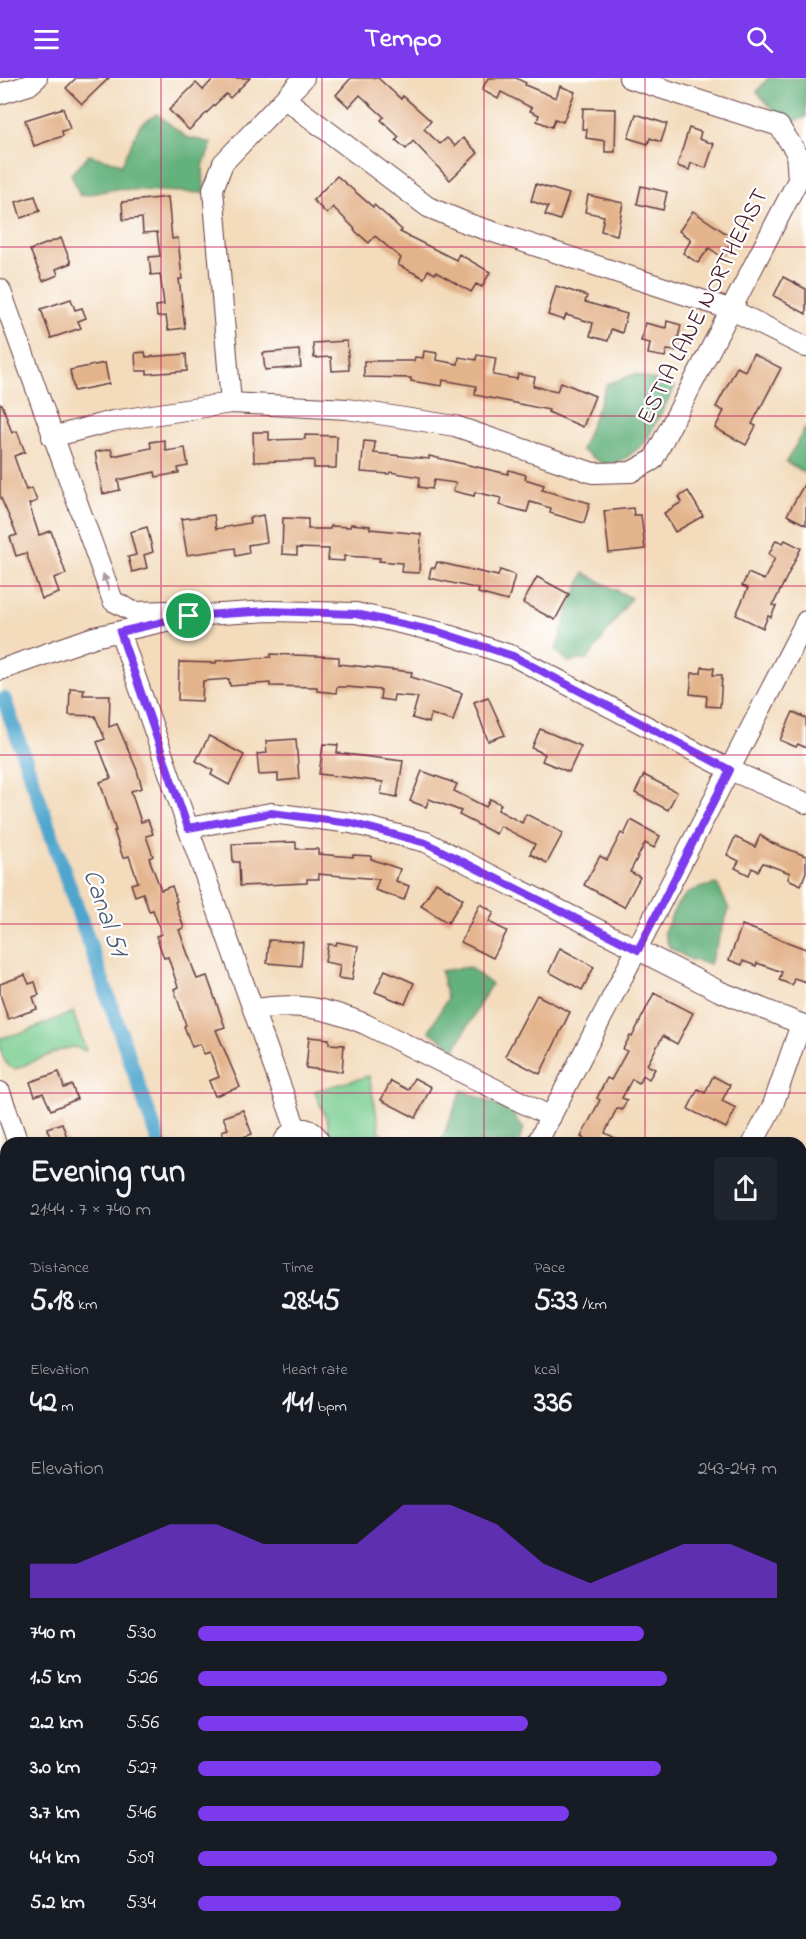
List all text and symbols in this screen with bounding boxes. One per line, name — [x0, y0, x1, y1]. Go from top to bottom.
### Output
text: Tempo — [364, 20, 442, 59]
icon: menu — [30, 23, 63, 56]
icon: search — [743, 23, 776, 56]
street label: ESTIA LANE NORTHEAST — [629, 183, 779, 431]
one-way arrow — [101, 573, 110, 591]
pin — [163, 590, 214, 641]
icon: arrive — [172, 599, 205, 632]
water label: Canal 51 — [72, 865, 138, 965]
text: Evening run — [30, 1149, 185, 1197]
button: share — [714, 1157, 777, 1220]
text: 21:44 · 7 × 740 m — [30, 1196, 151, 1225]
text: Distance — [30, 1256, 89, 1280]
text: Time — [282, 1256, 314, 1280]
text: Pace — [534, 1256, 565, 1280]
text: 5.18 — [30, 1280, 74, 1324]
text: 28:45 — [282, 1280, 340, 1324]
text: 5:33 — [534, 1280, 579, 1324]
text: km — [74, 1293, 98, 1317]
text: /km — [579, 1293, 607, 1317]
text: Elevation — [30, 1358, 89, 1382]
text: Heart rate — [282, 1358, 348, 1382]
text: kcal — [534, 1358, 559, 1382]
text: 42 — [30, 1382, 57, 1426]
text: 141 — [282, 1382, 313, 1426]
text: 336 — [534, 1382, 572, 1426]
text: m — [57, 1395, 74, 1419]
text: bpm — [313, 1395, 347, 1419]
text: Elevation — [30, 1455, 104, 1484]
text: 243–247 m — [698, 1455, 777, 1484]
text: 740 m — [30, 1619, 76, 1648]
text: 5:30 — [126, 1619, 156, 1648]
text: 1.5 km — [30, 1664, 81, 1693]
text: 5:26 — [126, 1664, 158, 1693]
text: 2.2 km — [30, 1709, 83, 1738]
text: 5:56 — [126, 1709, 159, 1738]
text: 3.0 km — [30, 1754, 80, 1783]
text: 5:27 — [126, 1754, 157, 1783]
text: 3.7 km — [30, 1799, 80, 1828]
text: 5:46 — [126, 1799, 156, 1828]
text: 4.4 km — [30, 1844, 80, 1873]
text: 5:09 — [126, 1844, 154, 1873]
text: 5.2 km — [30, 1889, 85, 1918]
text: 5:34 — [126, 1889, 156, 1918]

